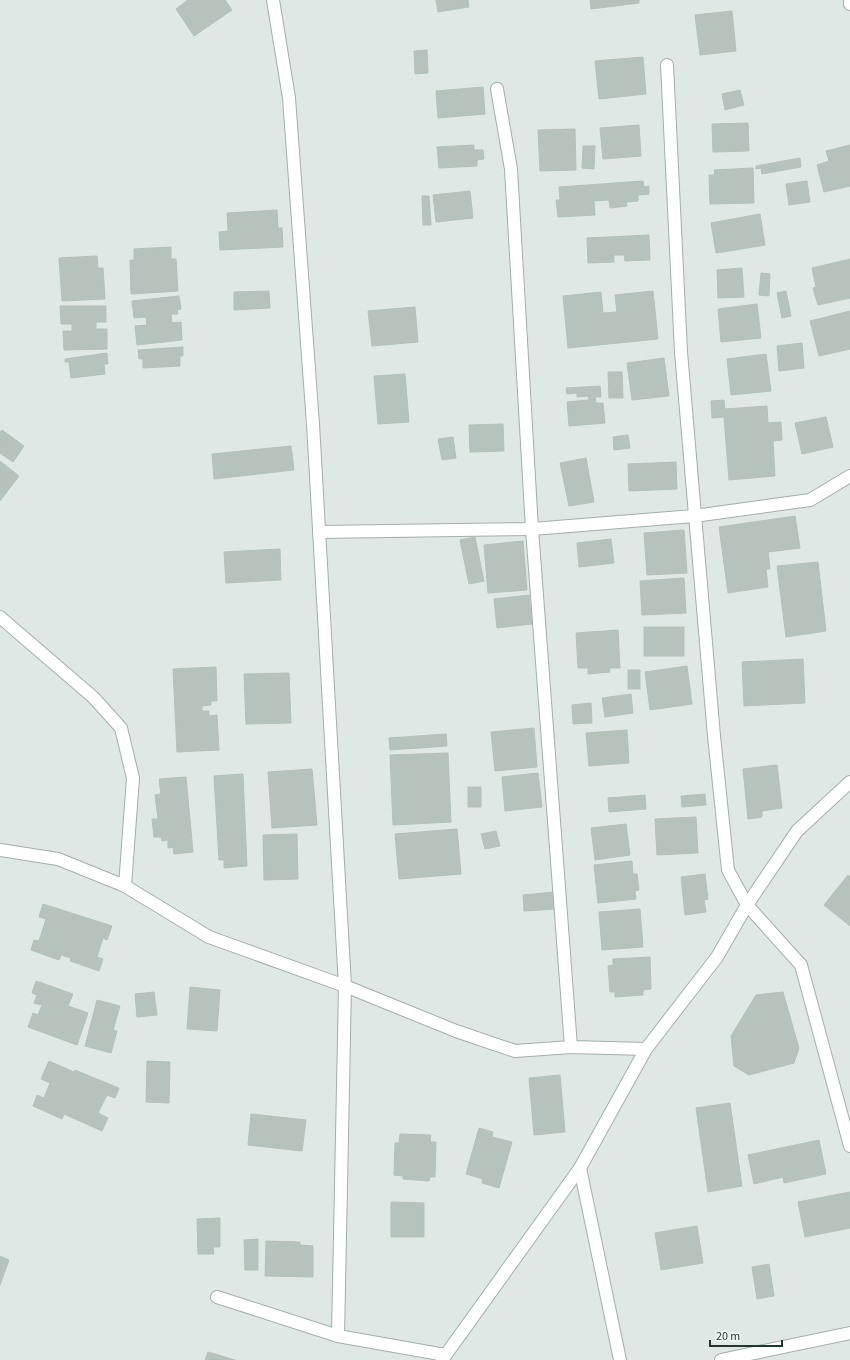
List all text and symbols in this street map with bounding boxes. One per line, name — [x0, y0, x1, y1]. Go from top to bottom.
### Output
scale bar — [710, 1322, 782, 1348]
text: 20 m — [716, 1328, 740, 1345]

